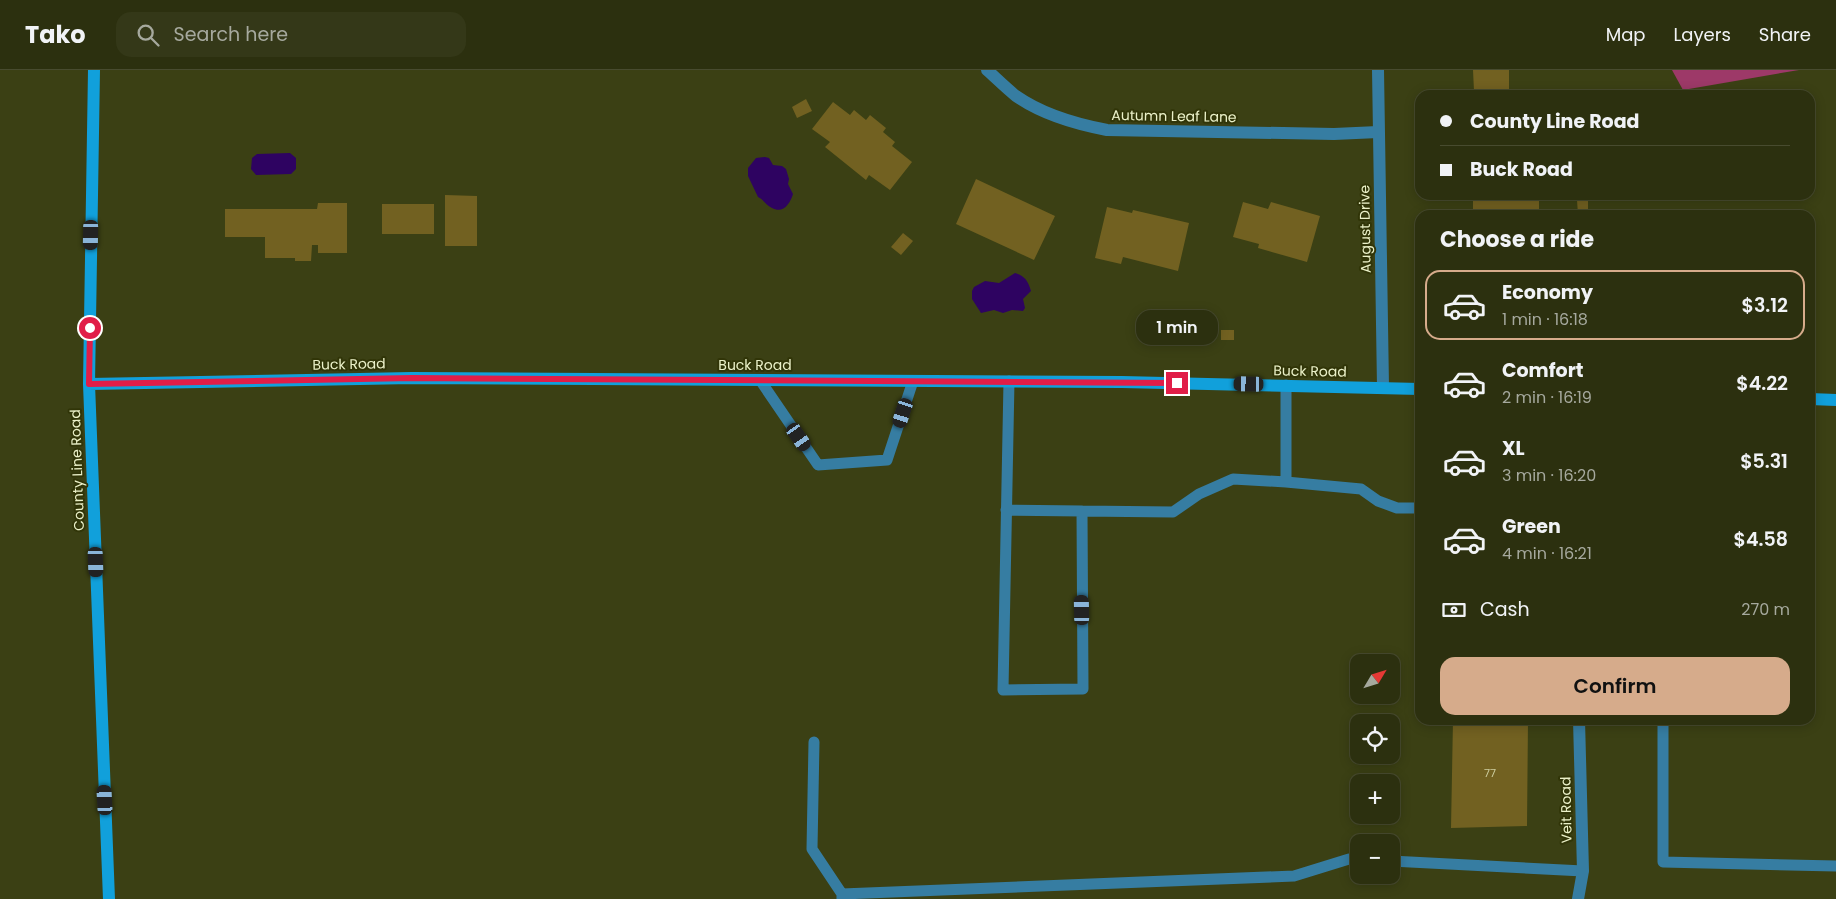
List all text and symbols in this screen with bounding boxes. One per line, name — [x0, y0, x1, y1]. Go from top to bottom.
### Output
search box — [116, 12, 466, 57]
text: Tako — [25, 18, 86, 51]
icon: search — [134, 21, 162, 49]
text: Search here — [174, 21, 288, 48]
text: Map — [1606, 22, 1646, 47]
text: Layers — [1674, 22, 1731, 47]
text: Share — [1759, 22, 1811, 47]
street label: Autumn Leaf Lane — [1111, 105, 1237, 127]
text: County Line Road — [1470, 108, 1639, 135]
text: Buck Road — [1470, 156, 1573, 183]
street label: August Drive — [1354, 184, 1376, 273]
car — [83, 220, 98, 250]
text: Choose a ride — [1440, 224, 1594, 255]
text: Economy — [1502, 279, 1593, 306]
icon: car — [1442, 283, 1487, 328]
text: $3.12 — [1741, 292, 1788, 319]
text: 1 min · 16:18 — [1502, 308, 1588, 331]
callout: 1 min — [1136, 310, 1218, 346]
text: 1 min — [1156, 316, 1198, 339]
route start — [79, 317, 101, 339]
street label: Buck Road — [312, 353, 386, 375]
street label: Buck Road — [718, 355, 792, 375]
text: Comfort — [1502, 357, 1584, 384]
street label: Buck Road — [1273, 360, 1347, 382]
icon: car — [1442, 361, 1487, 406]
text: $4.22 — [1736, 370, 1788, 397]
route end — [1166, 372, 1188, 394]
car — [1233, 376, 1264, 392]
text: 2 min · 16:19 — [1502, 386, 1592, 409]
car — [891, 396, 914, 430]
street label: County Line Road — [65, 409, 89, 531]
car — [784, 420, 813, 454]
text: XL — [1502, 435, 1525, 462]
icon: car — [1442, 439, 1487, 484]
text: $5.31 — [1740, 448, 1788, 475]
text: 3 min · 16:20 — [1502, 464, 1596, 487]
text: Green — [1502, 513, 1561, 540]
icon: car — [1442, 517, 1487, 562]
text: $4.58 — [1734, 526, 1788, 553]
text: 4 min · 16:21 — [1502, 542, 1592, 565]
car — [87, 547, 104, 577]
car — [1074, 595, 1089, 625]
icon: cash — [1440, 596, 1468, 624]
text: Cash — [1480, 596, 1530, 623]
text: 270 m — [1741, 598, 1790, 621]
north arrow — [1350, 654, 1400, 704]
map controls — [1350, 654, 1400, 884]
button: Confirm — [1440, 657, 1790, 715]
button: locate — [1350, 714, 1400, 764]
house number: 77 — [1484, 765, 1496, 781]
button: + — [1350, 774, 1400, 824]
street label: Veit Road — [1555, 776, 1577, 844]
car — [96, 785, 113, 815]
button: − — [1350, 834, 1400, 884]

